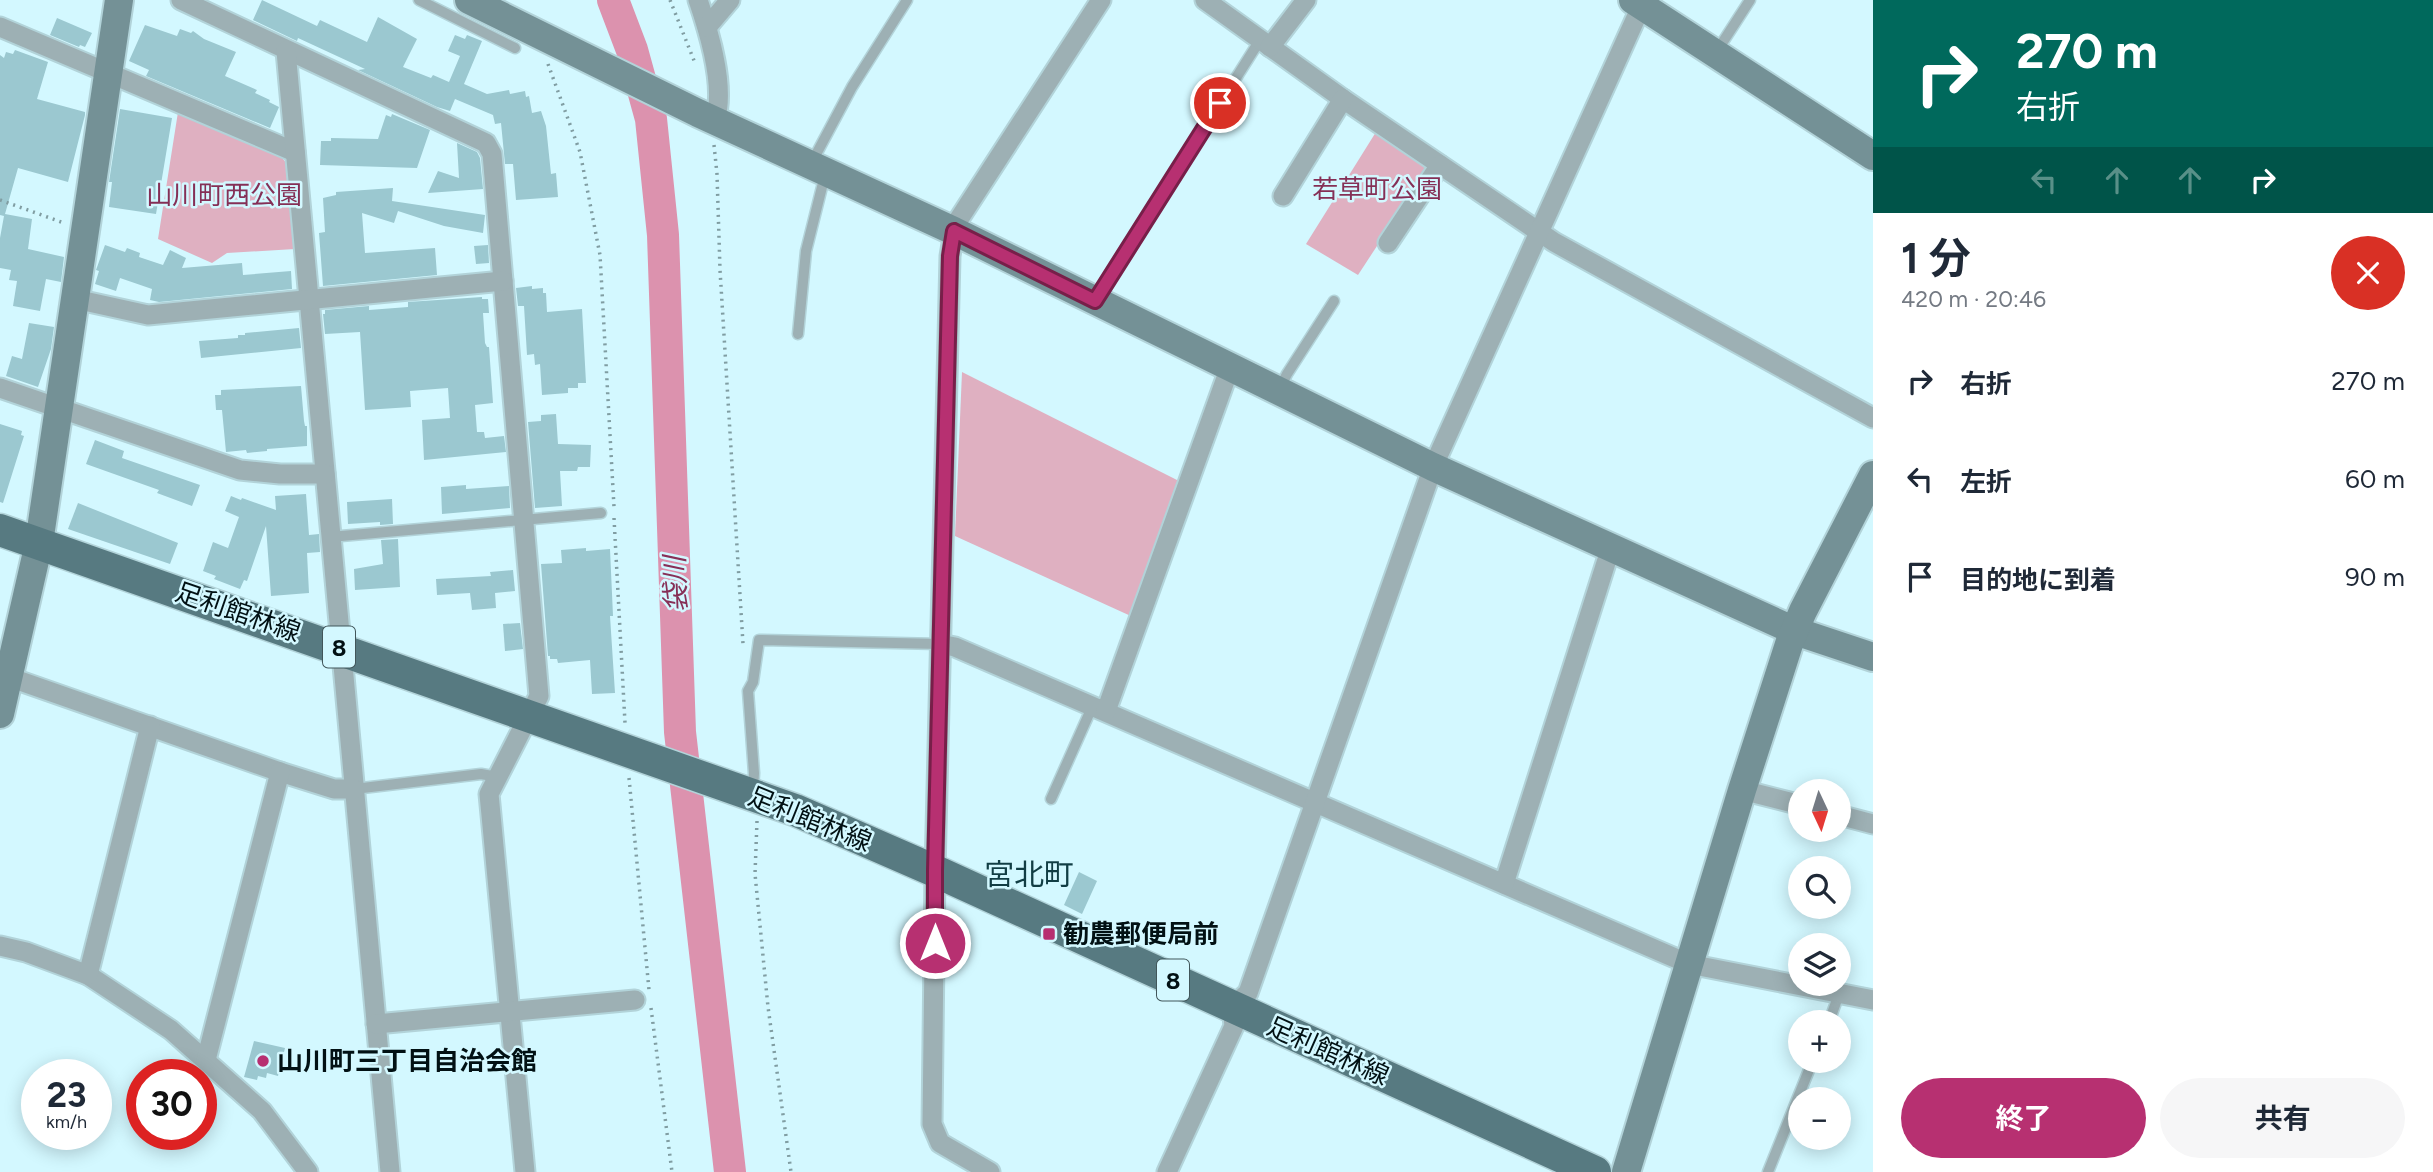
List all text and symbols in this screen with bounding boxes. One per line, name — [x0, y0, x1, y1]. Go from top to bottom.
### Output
text: 270 m — [2016, 21, 2158, 80]
icon: right — [1901, 28, 1992, 119]
pin — [1190, 73, 1250, 133]
icon: arrive — [1201, 84, 1239, 122]
text: 右折 — [2016, 88, 2080, 126]
icon: left — [2025, 161, 2063, 199]
icon: ahead — [2098, 161, 2136, 199]
icon: ahead — [2171, 161, 2209, 199]
icon: right — [2244, 161, 2282, 199]
park label: 若草町公園 — [1312, 173, 1442, 205]
park label: 山川町西公園 — [146, 179, 302, 211]
text: 1 分 — [1901, 233, 1971, 284]
button: close — [2331, 236, 2405, 310]
text: 420 m · 20:46 — [1901, 285, 2046, 313]
icon: right — [1901, 362, 1939, 400]
text: 270 m — [2331, 365, 2405, 397]
text: 右折 — [1960, 368, 2012, 400]
icon: left — [1901, 460, 1939, 498]
text: 60 m — [2345, 463, 2405, 495]
text: 左折 — [1960, 466, 2012, 498]
water label: 袋川 — [657, 552, 693, 613]
icon: arrive — [1901, 558, 1939, 596]
text: 90 m — [2345, 561, 2405, 593]
text: 目的地に到着 — [1960, 564, 2116, 596]
street label: 足利館林線 — [171, 576, 305, 648]
road number: 8 — [323, 626, 355, 668]
north arrow — [1788, 779, 1852, 842]
map controls — [1788, 779, 1851, 1150]
street label: 足利館林線 — [744, 780, 876, 858]
district label: 宮北町 — [984, 856, 1074, 893]
button: search — [1788, 856, 1851, 919]
position arrow — [898, 906, 972, 980]
place label: 勧農郵便局前 — [1063, 918, 1219, 950]
marker: 勧農郵便局前 — [1041, 926, 1057, 942]
button: layers — [1788, 933, 1851, 996]
road number: 8 — [1157, 960, 1189, 1000]
street label: 足利館林線 — [1262, 1010, 1394, 1092]
button: + — [1788, 1010, 1851, 1073]
place label: 山川町三丁目自治会館 — [277, 1045, 537, 1077]
marker: 山川町三丁目自治会館 — [255, 1053, 271, 1069]
speed limit sign: 30 — [126, 1059, 217, 1150]
text: 23 — [47, 1074, 86, 1116]
button: 終了 — [1901, 1078, 2146, 1158]
button: 共有 — [2160, 1078, 2405, 1158]
button: − — [1788, 1087, 1851, 1150]
text: km/h — [46, 1111, 87, 1133]

